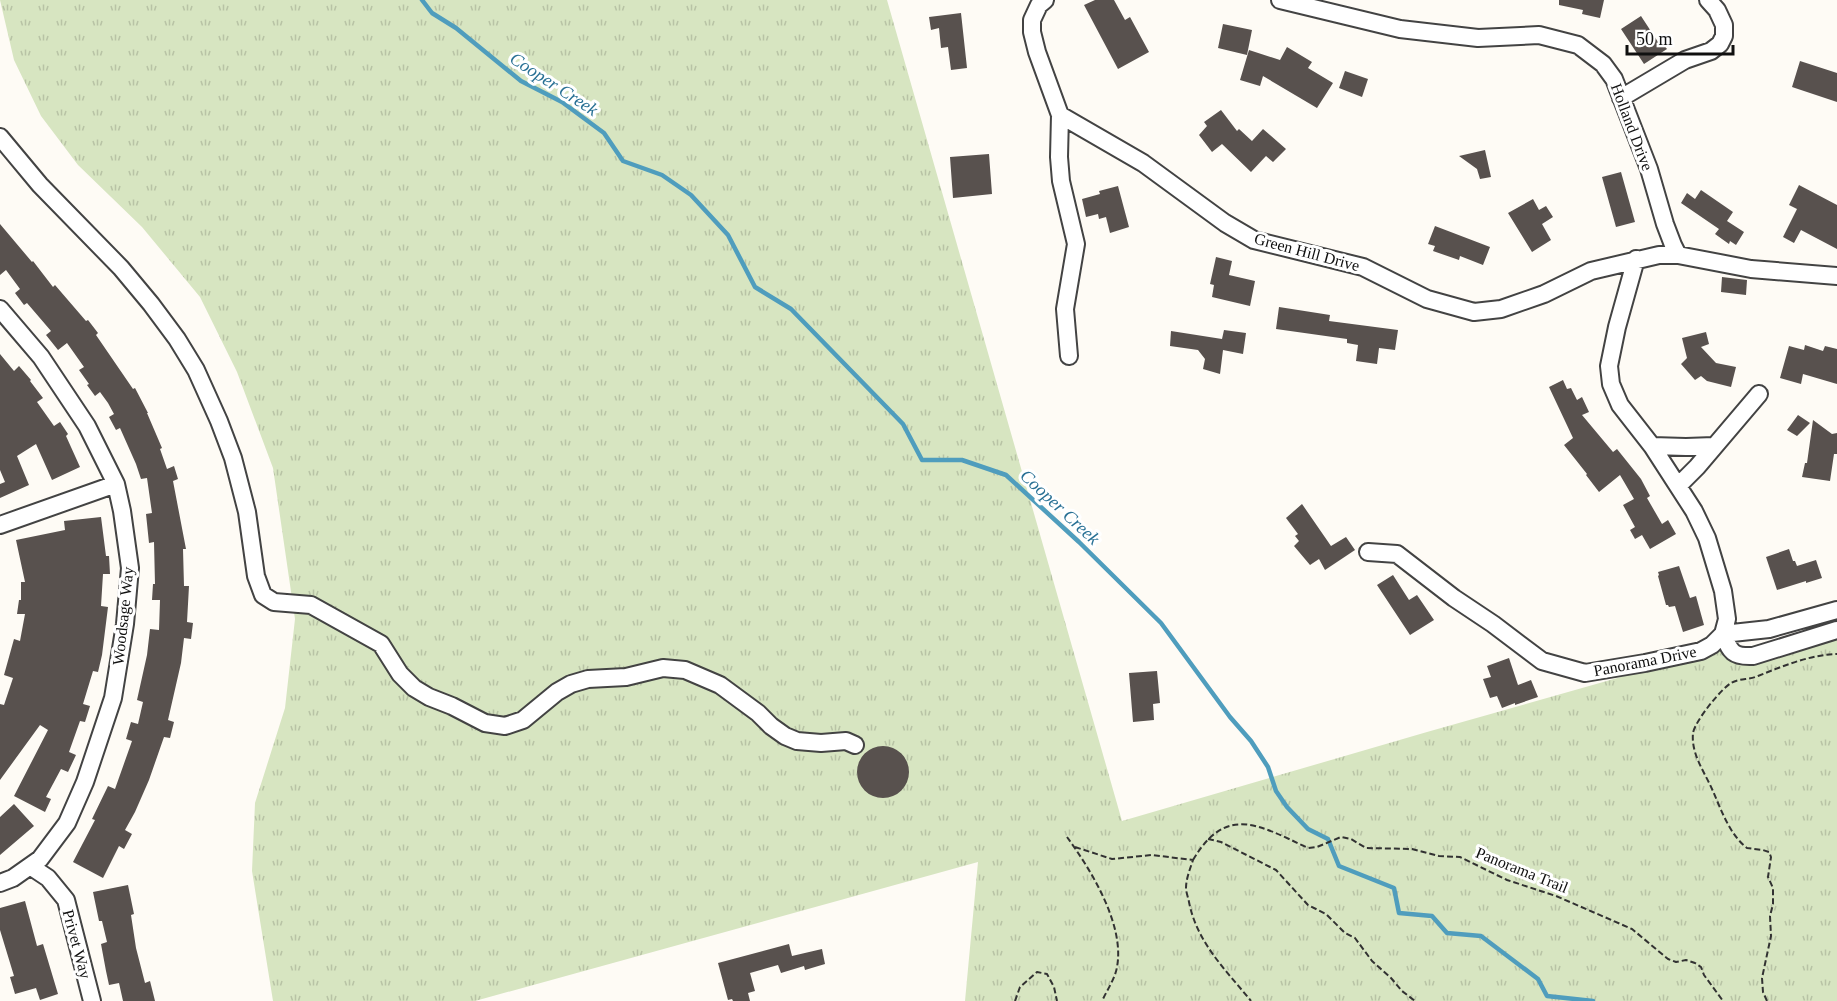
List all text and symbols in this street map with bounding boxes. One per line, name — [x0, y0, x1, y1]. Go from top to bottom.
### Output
scale bar — [1627, 18, 1734, 56]
text: 50 m — [1636, 29, 1673, 49]
water label: Cooper Creek — [506, 48, 603, 120]
street label: Holland Drive — [1608, 81, 1656, 173]
street label: Green Hill Drive — [1252, 230, 1362, 274]
water label: Cooper Creek — [1016, 465, 1104, 549]
street label: Woodsage Way — [109, 566, 138, 666]
street label: Panorama Drive — [1592, 643, 1698, 679]
street label: Panorama Trail — [1473, 844, 1571, 896]
street label: Privet Way — [59, 908, 94, 981]

